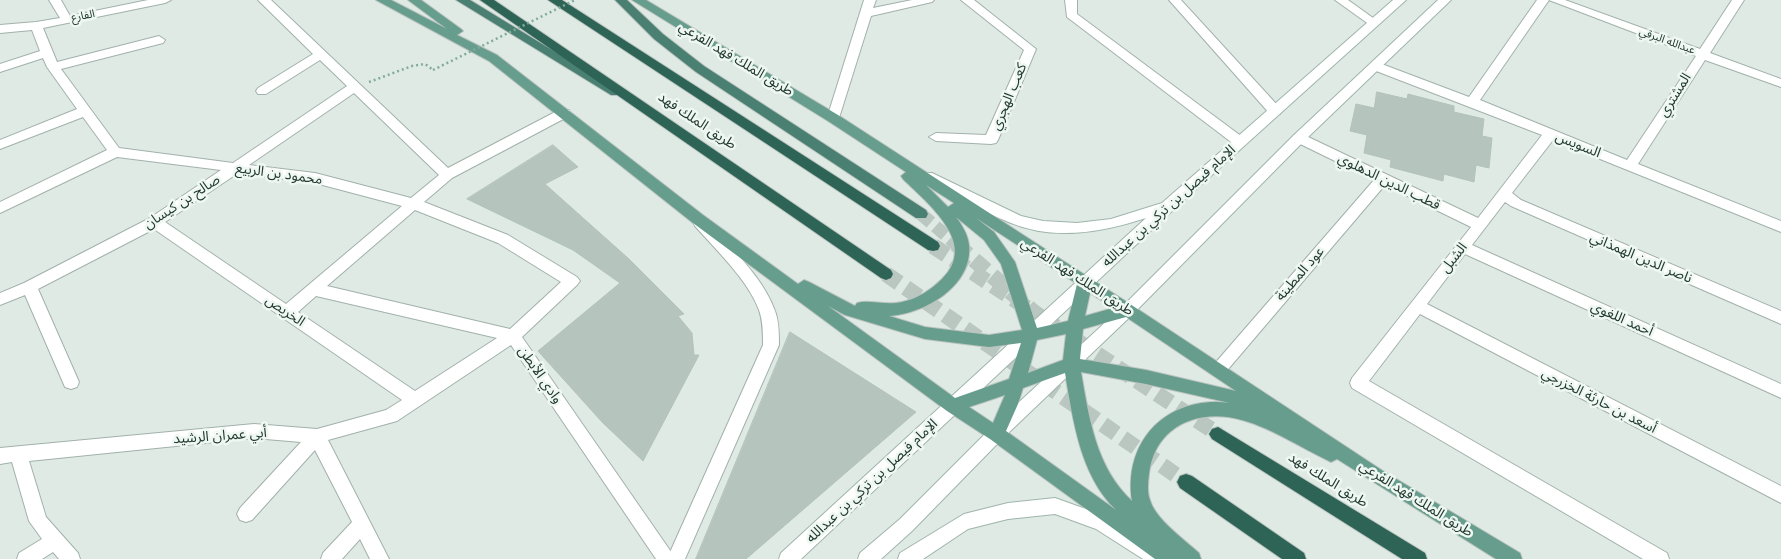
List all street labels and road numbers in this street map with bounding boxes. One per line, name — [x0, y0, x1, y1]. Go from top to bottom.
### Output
street label: الفارع — [70, 7, 96, 25]
street label: طريق الملك فهد الفرعي — [676, 18, 796, 100]
street label: عبدالله البرقي — [1637, 25, 1697, 57]
street label: كعب الهجري — [987, 61, 1031, 133]
street label: المشتري — [1655, 70, 1695, 120]
street label: طريق الملك فهد — [655, 89, 739, 153]
street label: السويس — [1553, 128, 1603, 162]
street label: الإمام فيصل بن تركي بن عبدالله — [1099, 142, 1239, 270]
street label: قطب الدين الدهلوي — [1335, 150, 1443, 214]
street label: محمود بن الربيع — [234, 160, 324, 188]
street label: صالح بن كيسان — [141, 171, 223, 233]
street label: ناصر الدين الهمذاني — [1587, 229, 1695, 287]
street label: طريق الملك فهد الفرعي — [1018, 234, 1136, 320]
street label: الشبل — [1437, 239, 1471, 277]
street label: عود المطينة — [1272, 244, 1328, 304]
street label: الخريص — [262, 292, 308, 330]
street label: أحمد اللغوي — [1588, 298, 1656, 340]
street label: وادي الأبطن — [514, 343, 566, 407]
street label: أسعد بن حارثة الخزرجي — [1539, 365, 1659, 437]
street label: الإمام فيصل بن تركي بن عبدالله — [803, 416, 941, 546]
street label: أبي عمران الرشيد — [173, 424, 267, 448]
street label: طريق الملك فهد — [1285, 449, 1371, 511]
street label: طريق الملك فهد الفرعي — [1356, 457, 1476, 541]

